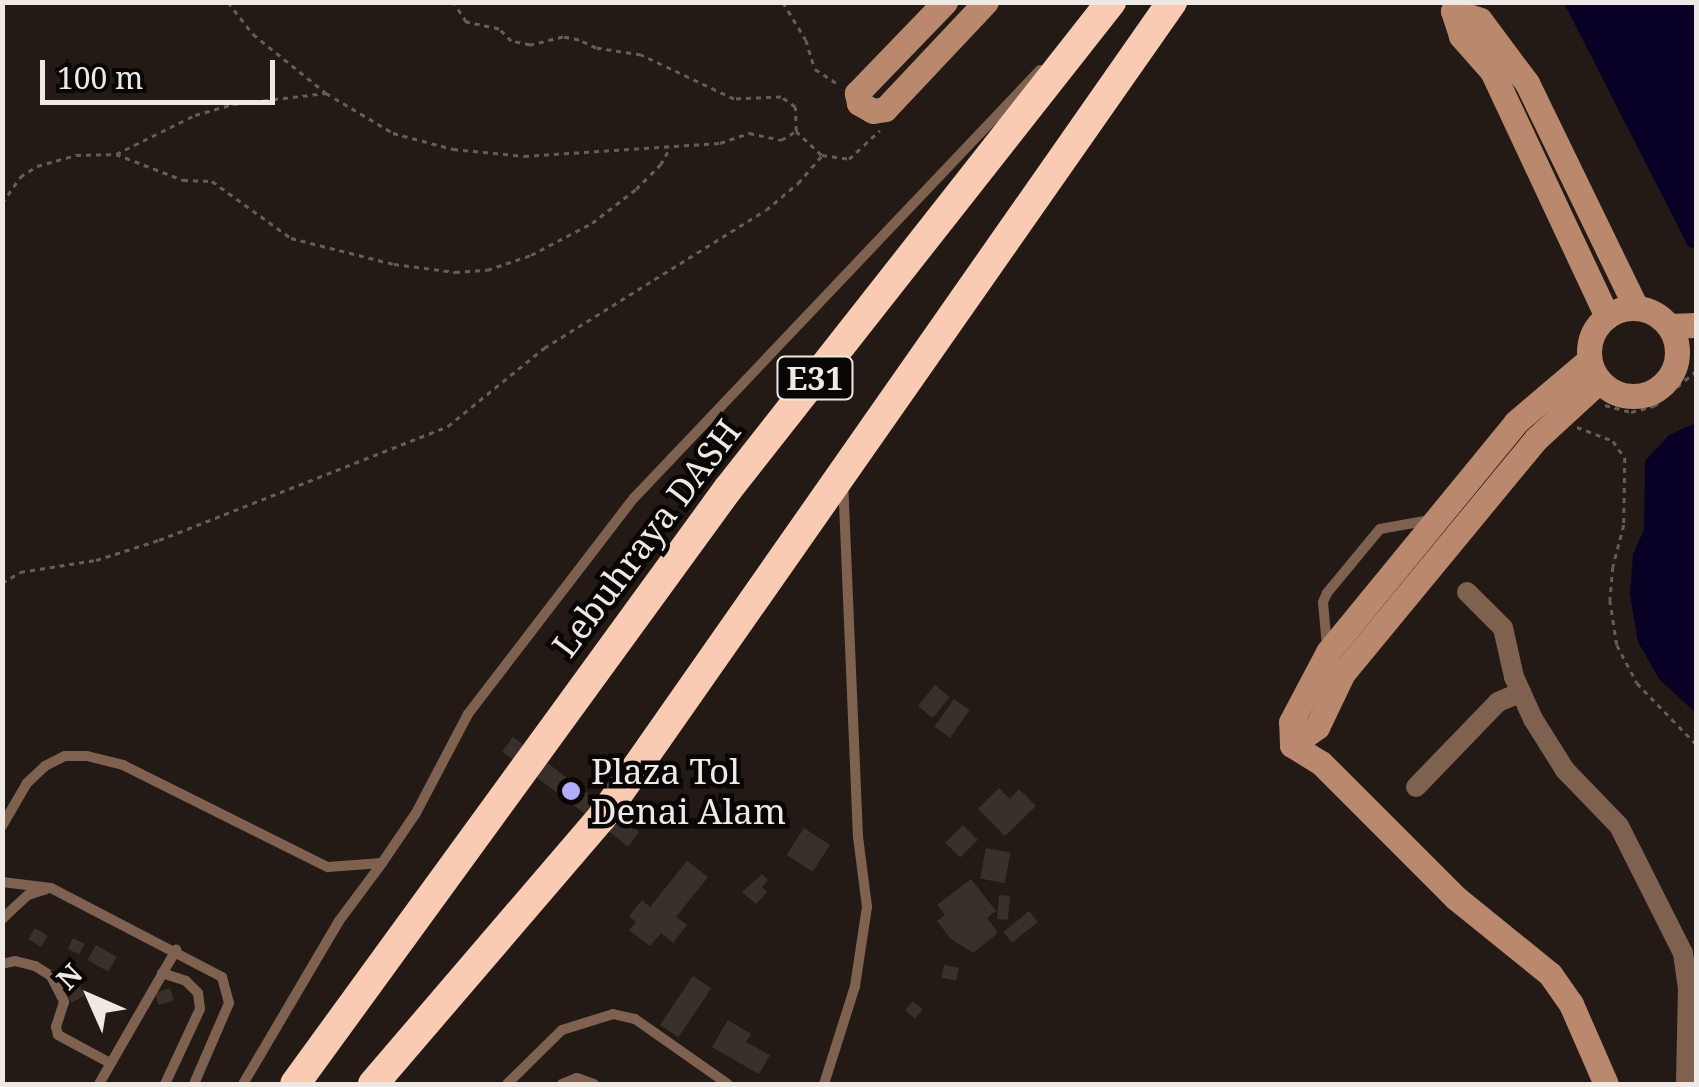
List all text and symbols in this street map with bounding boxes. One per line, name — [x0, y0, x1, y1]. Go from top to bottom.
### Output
scale bar — [45, 40, 280, 102]
text: 100 m — [57, 57, 143, 98]
road number: E31 — [775, 351, 855, 405]
street label: Lebuhraya DASH — [543, 411, 749, 665]
place label: Plaza Tol Denai Alam — [591, 750, 786, 832]
marker: Plaza Tol Denai Alam — [560, 780, 582, 802]
north arrow — [40, 947, 140, 1047]
text: N — [48, 955, 90, 997]

